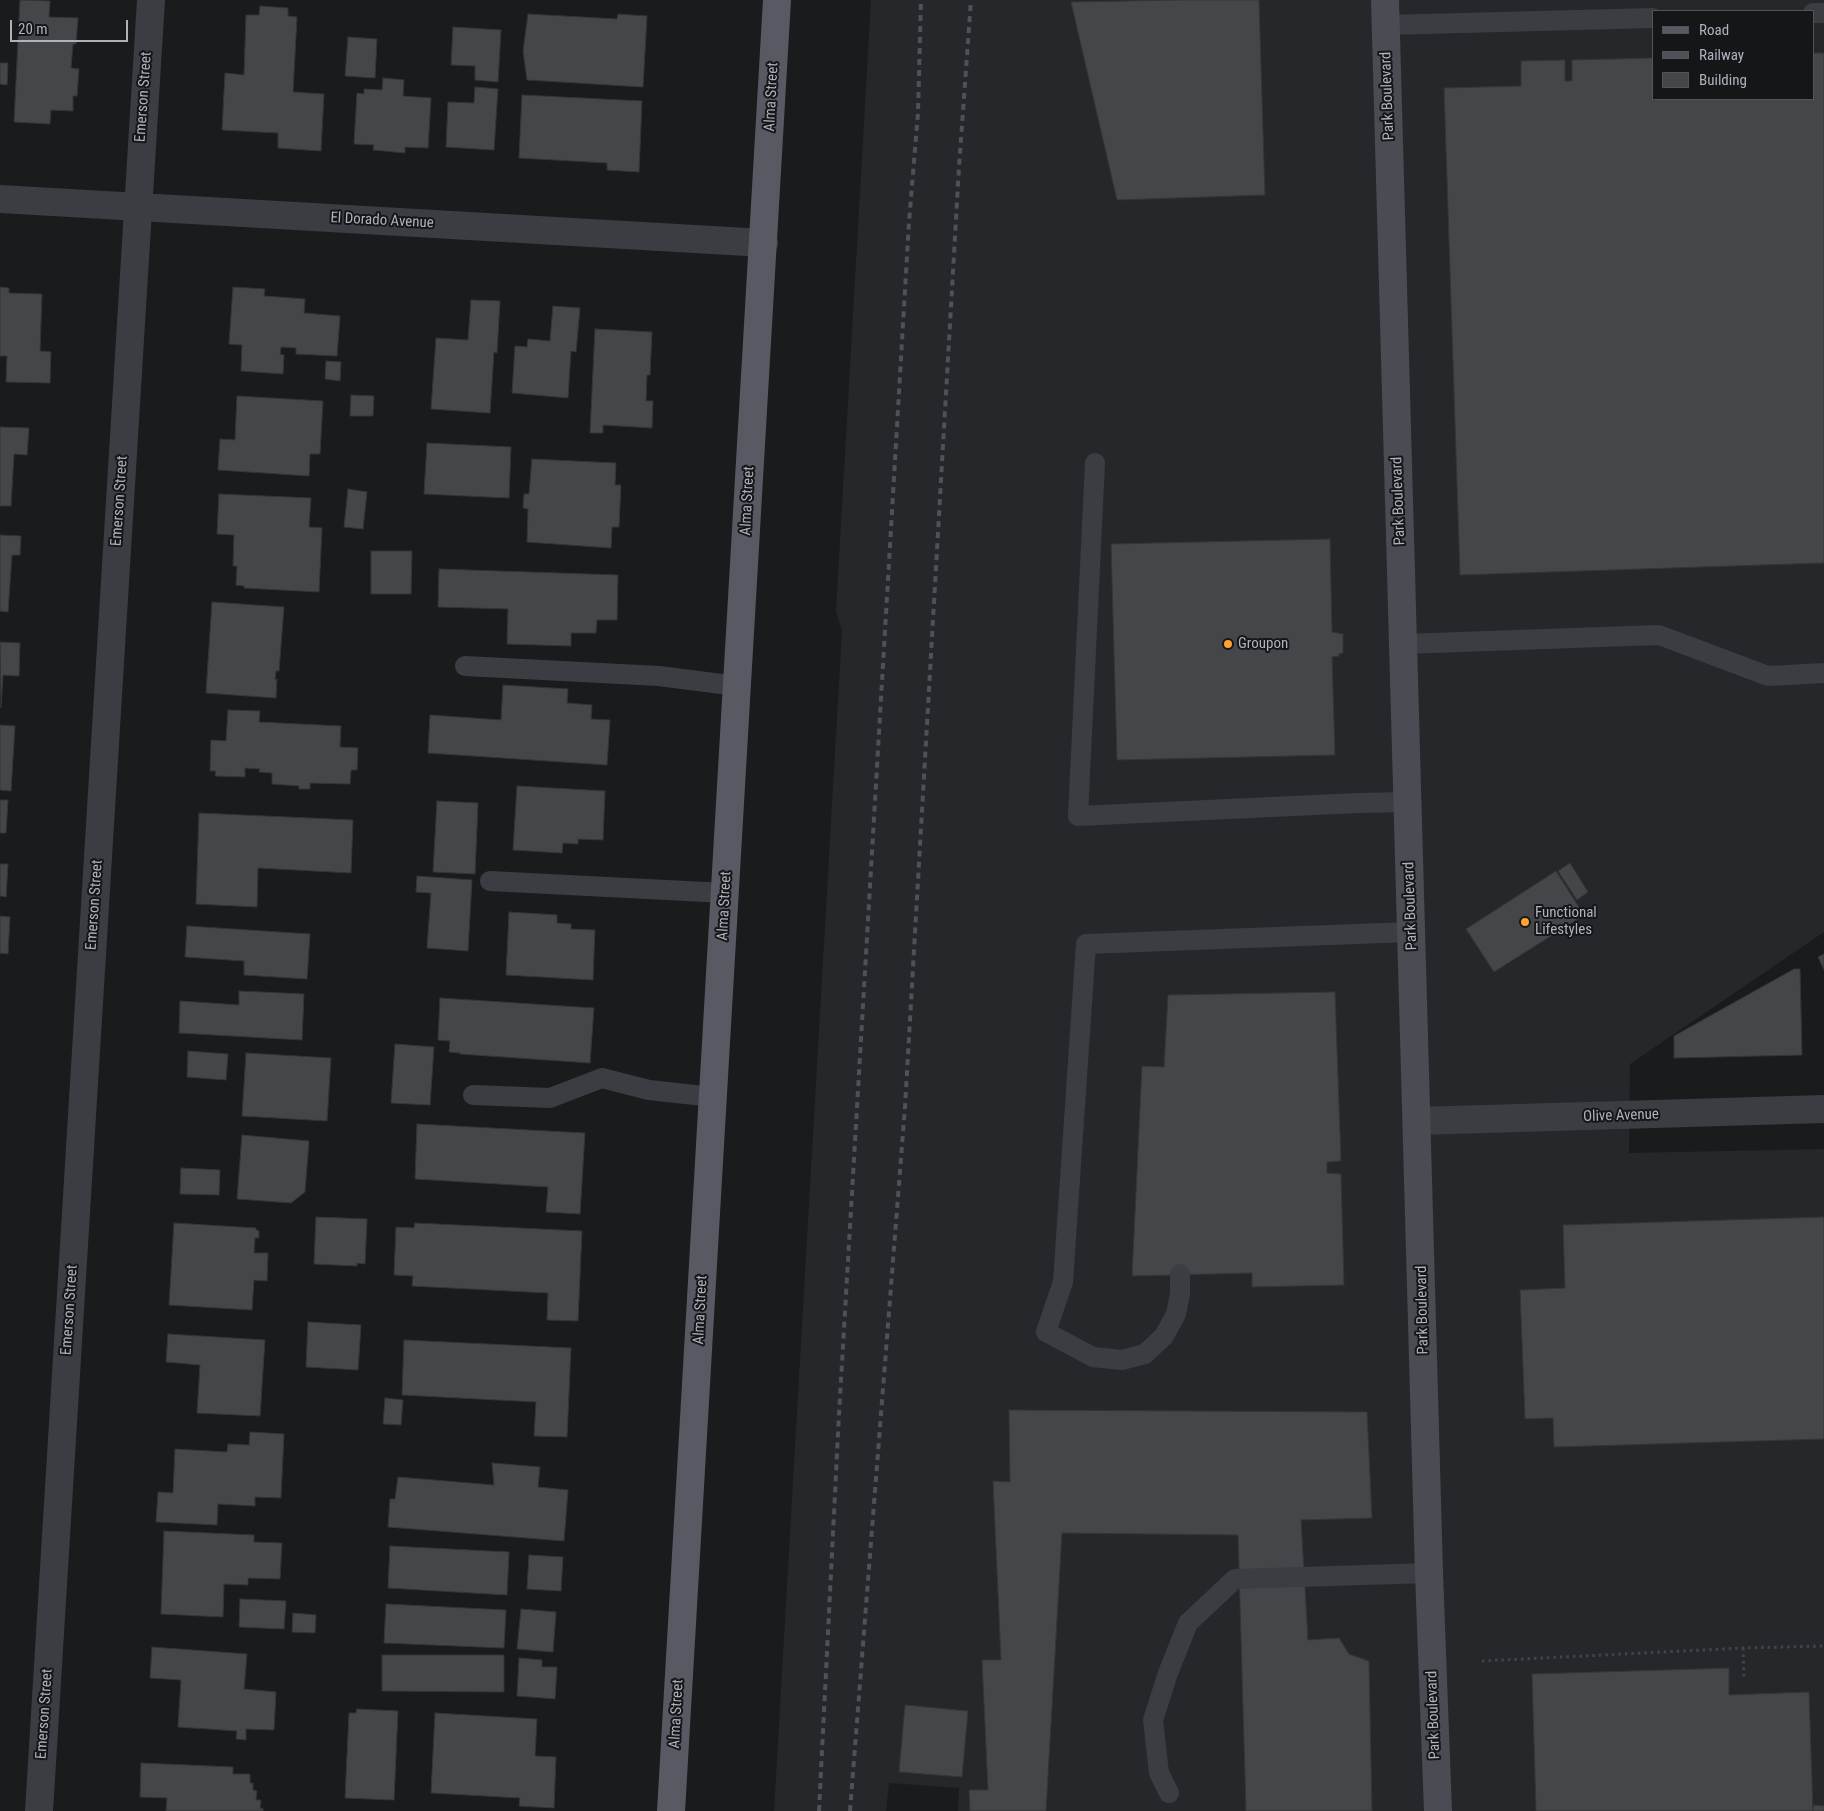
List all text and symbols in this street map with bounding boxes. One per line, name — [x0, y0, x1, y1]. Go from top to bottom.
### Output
scale bar — [12, 10, 130, 42]
legend — [1652, 10, 1814, 100]
text: 20 m — [18, 20, 48, 38]
text: Road — [1699, 21, 1729, 39]
text: Railway — [1699, 46, 1744, 64]
street label: Emerson Street — [132, 51, 156, 143]
street label: Park Boulevard — [1377, 51, 1399, 141]
street label: Alma Street — [761, 62, 783, 132]
text: Building — [1699, 71, 1747, 89]
street label: El Dorado Avenue — [330, 209, 434, 233]
street label: Emerson Street — [108, 455, 132, 547]
street label: Park Boulevard — [1388, 456, 1410, 546]
street label: Alma Street — [737, 466, 759, 536]
place label: Groupon — [1238, 635, 1288, 653]
marker: Groupon — [1222, 638, 1234, 650]
street label: Emerson Street — [83, 859, 107, 951]
street label: Park Boulevard — [1400, 861, 1422, 951]
street label: Alma Street — [714, 871, 736, 941]
place label: Functional Lifestyles — [1535, 904, 1597, 939]
marker: Functional Lifestyles — [1519, 916, 1531, 928]
street label: Olive Avenue — [1583, 1106, 1659, 1126]
street label: Emerson Street — [58, 1264, 82, 1356]
street label: Park Boulevard — [1413, 1265, 1433, 1355]
street label: Alma Street — [690, 1275, 712, 1345]
street label: Emerson Street — [33, 1668, 57, 1760]
street label: Park Boulevard — [1423, 1670, 1445, 1760]
street label: Alma Street — [666, 1679, 688, 1749]

